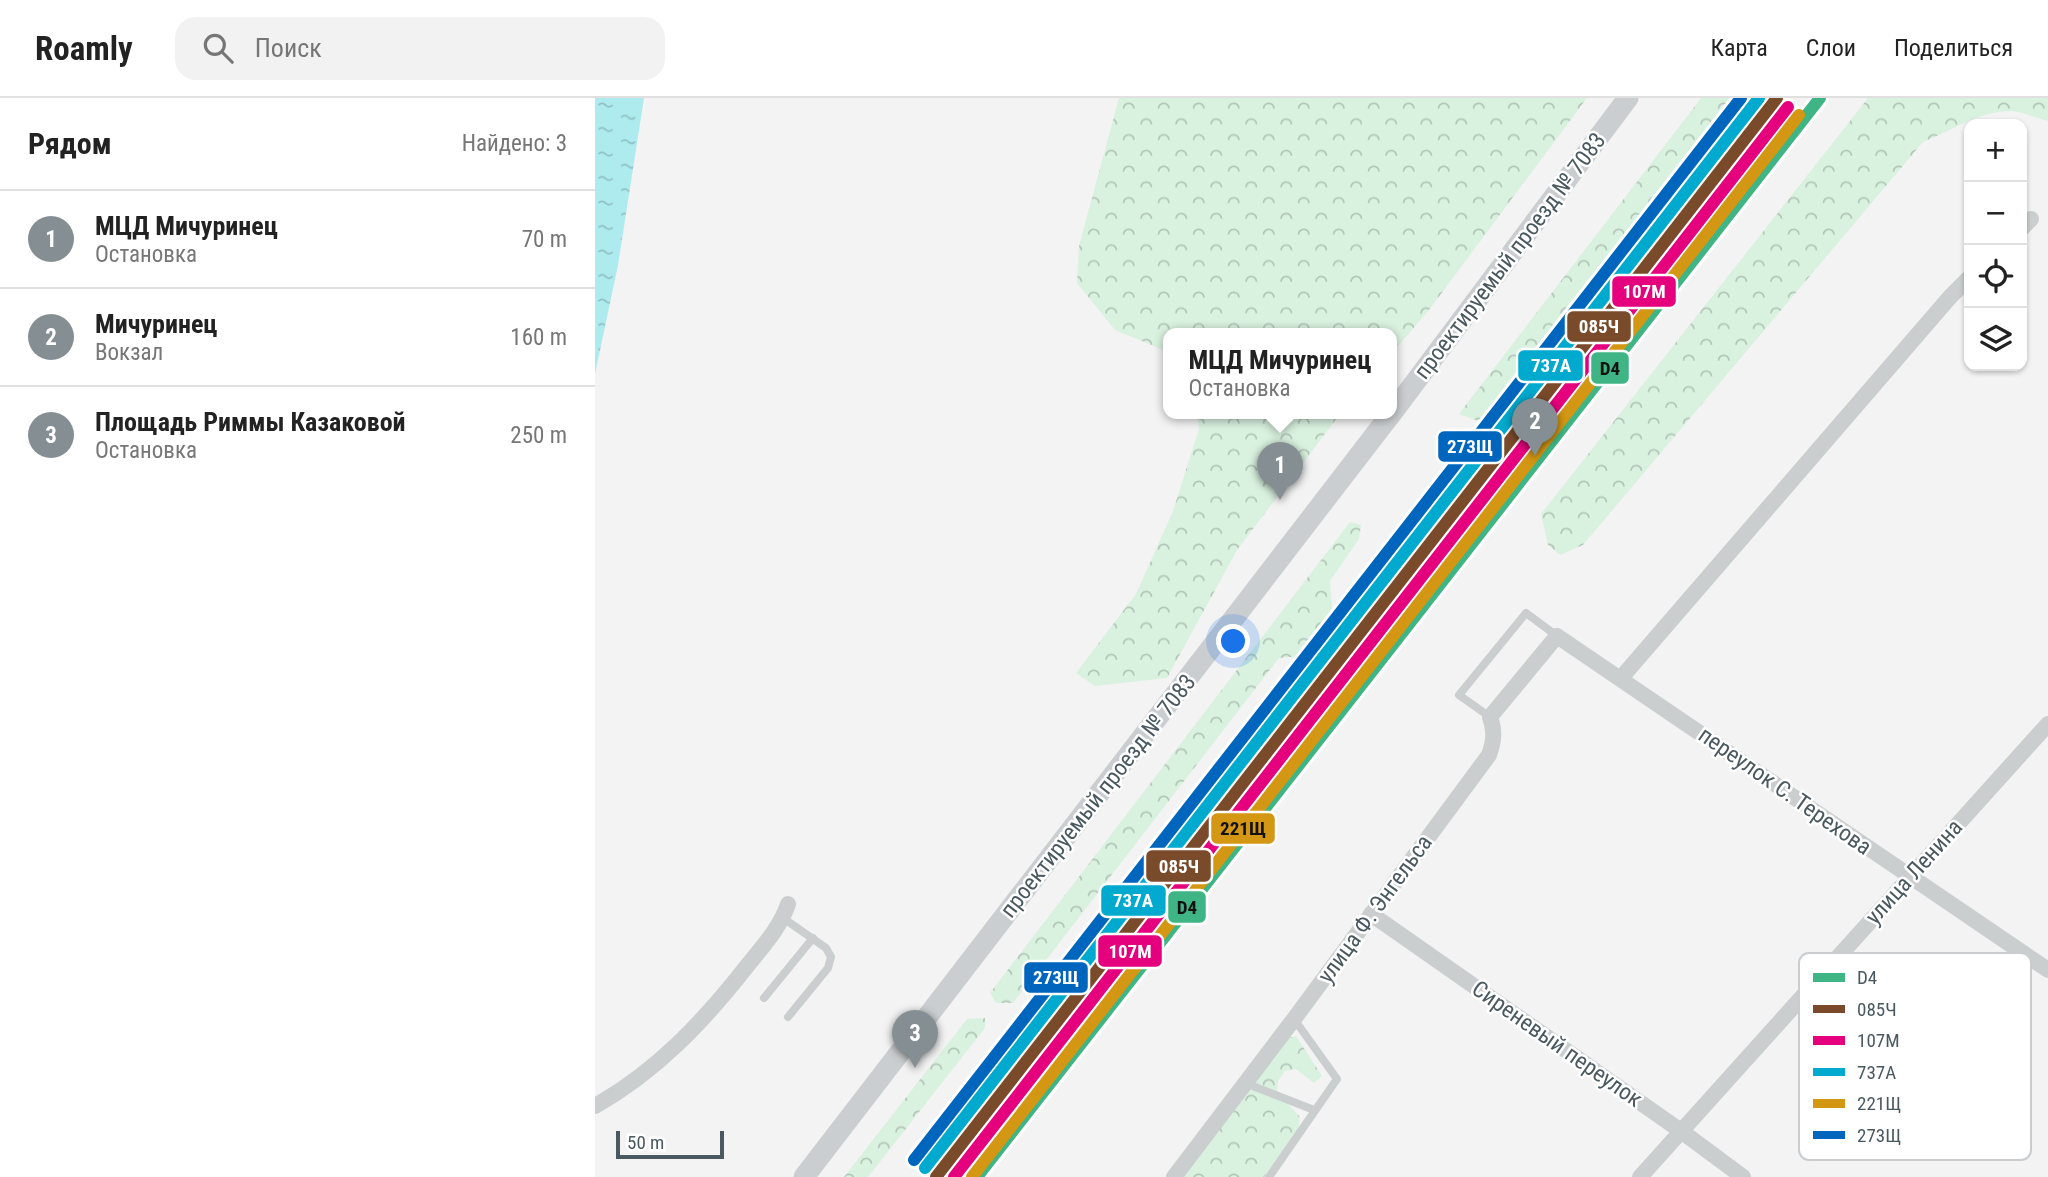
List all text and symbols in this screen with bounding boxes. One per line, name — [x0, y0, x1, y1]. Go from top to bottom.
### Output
search box — [175, 17, 665, 80]
text: Roamly — [35, 29, 133, 68]
icon: search — [199, 29, 237, 67]
text: Поиск — [255, 33, 322, 63]
text: Карта — [1710, 34, 1768, 62]
text: Слои — [1806, 34, 1856, 62]
text: Поделиться — [1894, 34, 2013, 62]
map controls — [1964, 119, 2027, 371]
button: + — [1964, 119, 2027, 182]
text: Рядом — [28, 126, 112, 161]
street label: проектируемый проезд № 7083 — [1409, 128, 1611, 384]
text: Найдено: 3 — [462, 130, 567, 157]
button: − — [1964, 182, 2027, 245]
text: МЦД Мичуринец — [95, 211, 278, 241]
text: 1 — [45, 226, 57, 253]
text: 70 m — [522, 226, 567, 253]
text: Остановка — [95, 241, 197, 268]
button: locate — [1964, 245, 2027, 308]
line badge: 107М — [1611, 275, 1677, 308]
text: 107М — [1622, 280, 1666, 303]
button: layers — [1964, 308, 2027, 371]
text: Мичуринец — [95, 309, 217, 339]
line badge: 085Ч — [1566, 310, 1632, 343]
text: 085Ч — [1579, 315, 1619, 338]
text: 2 — [45, 324, 57, 351]
text: 160 m — [510, 324, 567, 351]
popup — [1163, 328, 1397, 419]
text: Вокзал — [95, 339, 163, 366]
text: МЦД Мичуринец — [1189, 345, 1371, 375]
line badge: 737А — [1517, 349, 1584, 382]
line badge: D4 — [1590, 351, 1630, 385]
text: 737А — [1531, 354, 1572, 377]
text: D4 — [1600, 357, 1620, 380]
text: Остановка — [1189, 375, 1291, 402]
pin: 2 — [1512, 398, 1558, 456]
text: Площадь Риммы Казаковой — [95, 407, 406, 437]
text: 3 — [45, 422, 57, 449]
text: 250 m — [510, 422, 567, 449]
line badge: 273Щ — [1437, 430, 1503, 463]
text: 273Щ — [1447, 435, 1493, 458]
text: Остановка — [95, 437, 197, 464]
pin: 1 — [1257, 442, 1303, 500]
your location — [1216, 624, 1250, 658]
street label: проектируемый проезд № 7083 — [995, 669, 1201, 923]
street label: переулок С. Терехова — [1693, 721, 1877, 861]
line badge: 221Щ — [1210, 812, 1276, 845]
street label: улица Ленина — [1860, 814, 1968, 930]
text: 221Щ — [1220, 817, 1266, 840]
street label: улица Ф. Энгельса — [1312, 830, 1438, 988]
line badge: 085Ч — [1145, 849, 1212, 883]
text: 085Ч — [1159, 855, 1199, 878]
line badge: 737А — [1100, 884, 1167, 917]
text: 737А — [1113, 889, 1154, 912]
line badge: D4 — [1167, 890, 1207, 924]
text: D4 — [1177, 896, 1197, 919]
line badge: 107М — [1097, 934, 1163, 968]
text: 107М — [1108, 940, 1152, 963]
legend — [1799, 953, 2031, 1160]
line badge: 273Щ — [1023, 961, 1089, 994]
text: 273Щ — [1033, 966, 1079, 989]
text: D4 — [1857, 966, 1877, 989]
street label: Сиреневый переулок — [1467, 975, 1647, 1113]
text: 085Ч — [1857, 998, 1897, 1021]
pin: 3 — [892, 1010, 938, 1068]
text: 107М — [1857, 1029, 1900, 1052]
text: 737А — [1857, 1061, 1896, 1084]
text: 221Щ — [1857, 1092, 1901, 1115]
text: 273Щ — [1857, 1124, 1901, 1147]
scale bar — [616, 1128, 725, 1160]
text: 50 m — [627, 1131, 664, 1154]

